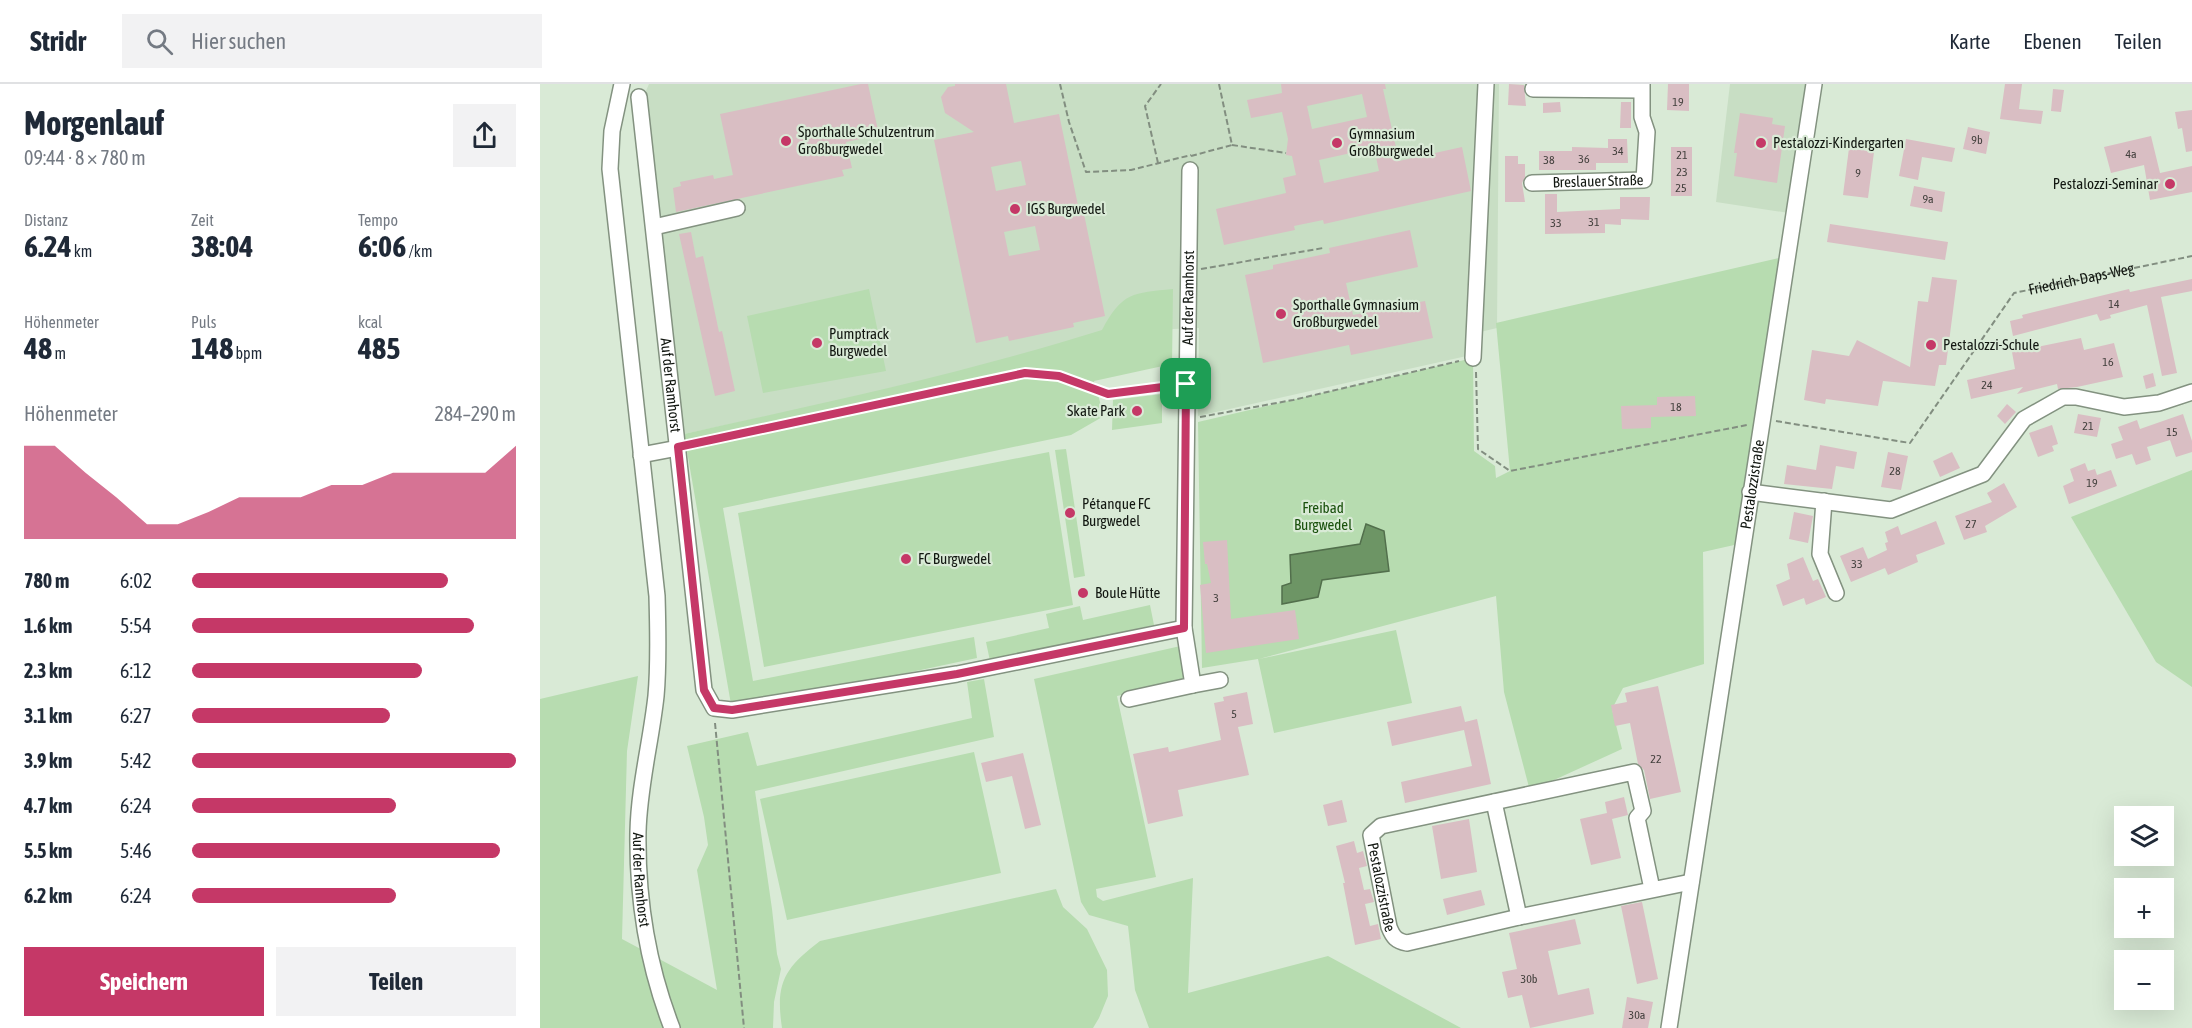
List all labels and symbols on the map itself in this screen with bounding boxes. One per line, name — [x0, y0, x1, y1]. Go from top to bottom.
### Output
house number: 19 — [1672, 95, 1684, 109]
place label: Sporthalle Schulzentrum Großburgwedel — [798, 123, 934, 157]
place label: Gymnasium Großburgwedel — [1349, 125, 1434, 159]
house number: 9b — [1971, 133, 1983, 147]
marker: Sporthalle Schulzentrum Großburgwedel — [779, 134, 793, 148]
place label: Pestalozzi-Kindergarten — [1773, 134, 1904, 151]
marker: Gymnasium Großburgwedel — [1330, 136, 1344, 150]
marker: Pestalozzi-Kindergarten — [1754, 136, 1768, 150]
house number: 34 — [1612, 144, 1624, 158]
house number: 4a — [2125, 147, 2137, 161]
house number: 21 — [1676, 148, 1688, 162]
house number: 36 — [1578, 152, 1590, 166]
house number: 38 — [1543, 153, 1555, 167]
house number: 23 — [1676, 165, 1688, 179]
house number: 9 — [1855, 166, 1861, 180]
street label: Breslauer Straße — [1552, 171, 1644, 190]
place label: Pestalozzi-Seminar — [2053, 175, 2159, 192]
marker: Pestalozzi-Seminar — [2163, 177, 2177, 191]
house number: 25 — [1675, 181, 1687, 195]
house number: 9a — [1922, 192, 1934, 206]
place label: IGS Burgwedel — [1027, 200, 1105, 217]
marker: IGS Burgwedel — [1008, 202, 1022, 216]
house number: 31 — [1588, 215, 1600, 229]
house number: 33 — [1550, 216, 1562, 230]
street label: Auf der Ramhorst — [1179, 250, 1197, 345]
street label: Friedrich-Daps-Weg — [2027, 259, 2136, 298]
place label: Sporthalle Gymnasium Großburgwedel — [1293, 296, 1419, 330]
house number: 14 — [2108, 297, 2120, 311]
marker: Sporthalle Gymnasium Großburgwedel — [1274, 307, 1288, 321]
place label: Pumptrack Burgwedel — [829, 325, 889, 359]
marker: Pumptrack Burgwedel — [810, 336, 824, 350]
place label: Pestalozzi-Schule — [1943, 336, 2040, 353]
street label: Auf der Ramhorst — [657, 337, 685, 433]
marker: Pestalozzi-Schule — [1924, 338, 1938, 352]
house number: 16 — [2102, 355, 2114, 369]
pin — [1160, 358, 1211, 409]
house number: 24 — [1981, 378, 1993, 392]
house number: 18 — [1670, 400, 1682, 414]
place label: Skate Park — [1067, 402, 1125, 419]
marker: Skate Park — [1130, 404, 1144, 418]
house number: 21 — [2082, 419, 2094, 433]
house number: 15 — [2166, 425, 2178, 439]
street label: Pestalozzistraße — [1737, 438, 1767, 530]
house number: 28 — [1889, 464, 1901, 478]
house number: 19 — [2086, 476, 2098, 490]
place label: Pétanque FC Burgwedel — [1082, 495, 1151, 529]
park label: Freibad Burgwedel — [1294, 499, 1352, 533]
marker: Pétanque FC Burgwedel — [1063, 506, 1077, 520]
house number: 27 — [1965, 517, 1977, 531]
place label: FC Burgwedel — [918, 550, 991, 567]
marker: FC Burgwedel — [899, 552, 913, 566]
house number: 33 — [1851, 557, 1863, 571]
place label: Boule Hütte — [1095, 584, 1161, 601]
marker: Boule Hütte — [1076, 586, 1090, 600]
house number: 3 — [1213, 591, 1219, 605]
house number: 5 — [1231, 707, 1237, 721]
house number: 22 — [1650, 752, 1662, 766]
street label: Auf der Ramhorst — [630, 832, 654, 928]
street label: Pestalozzistraße — [1365, 841, 1399, 934]
house number: 30b — [1521, 972, 1538, 986]
house number: 30a — [1629, 1008, 1645, 1022]

